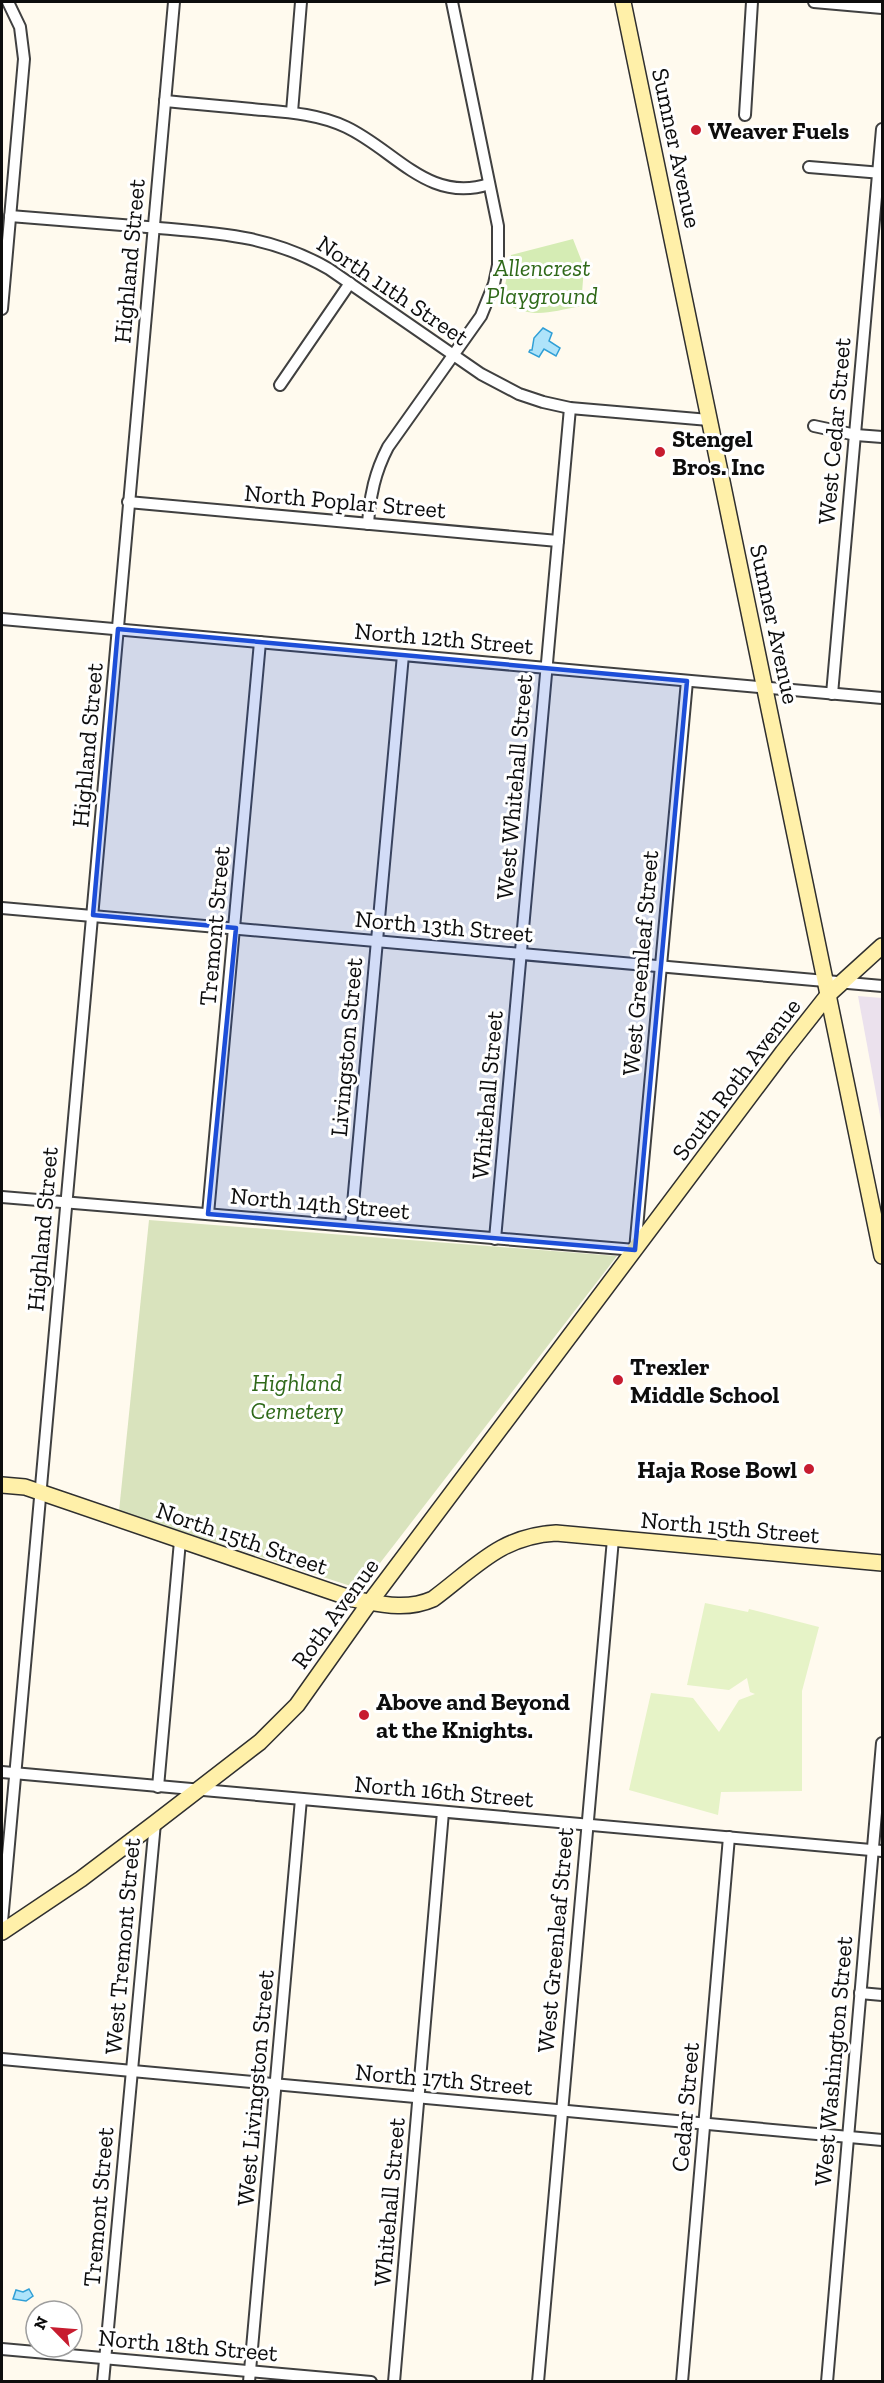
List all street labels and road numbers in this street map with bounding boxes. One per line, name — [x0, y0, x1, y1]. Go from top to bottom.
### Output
street label: Sumner Avenue — [646, 66, 708, 230]
street label: Highland Street — [107, 177, 151, 344]
street label: North 11th Street — [312, 229, 474, 351]
street label: West Cedar Street — [811, 336, 857, 526]
street label: North Poplar Street — [243, 478, 447, 524]
street label: Sumner Avenue — [744, 542, 806, 706]
street label: North 12th Street — [353, 616, 535, 660]
street label: Highland Street — [65, 661, 109, 828]
street label: West Whitehall Street — [490, 673, 538, 901]
street label: Tremont Street — [193, 845, 235, 1007]
street label: West Greenleaf Street — [616, 849, 664, 1077]
street label: North 13th Street — [354, 904, 534, 948]
street label: Livingston Street — [324, 956, 368, 1138]
street label: South Roth Avenue — [665, 992, 807, 1166]
street label: Whitehall Street — [465, 1009, 509, 1181]
street label: Highland Street — [20, 1145, 64, 1312]
street label: North 14th Street — [229, 1181, 411, 1225]
street label: North 15th Street — [152, 1495, 332, 1581]
street label: North 15th Street — [639, 1505, 821, 1549]
street label: Roth Avenue — [285, 1552, 385, 1674]
street label: North 16th Street — [353, 1769, 535, 1813]
street label: West Greenleaf Street — [531, 1826, 579, 2054]
street label: West Tremont Street — [98, 1836, 146, 2055]
street label: West Washington Street — [808, 1935, 858, 2187]
street label: West Livingston Street — [230, 1969, 280, 2207]
street label: Cedar Street — [665, 2041, 705, 2173]
street label: North 17th Street — [354, 2057, 534, 2101]
street label: Whitehall Street — [367, 2116, 411, 2288]
street label: Tremont Street — [77, 2126, 119, 2288]
street label: North 18th Street — [97, 2323, 279, 2367]

